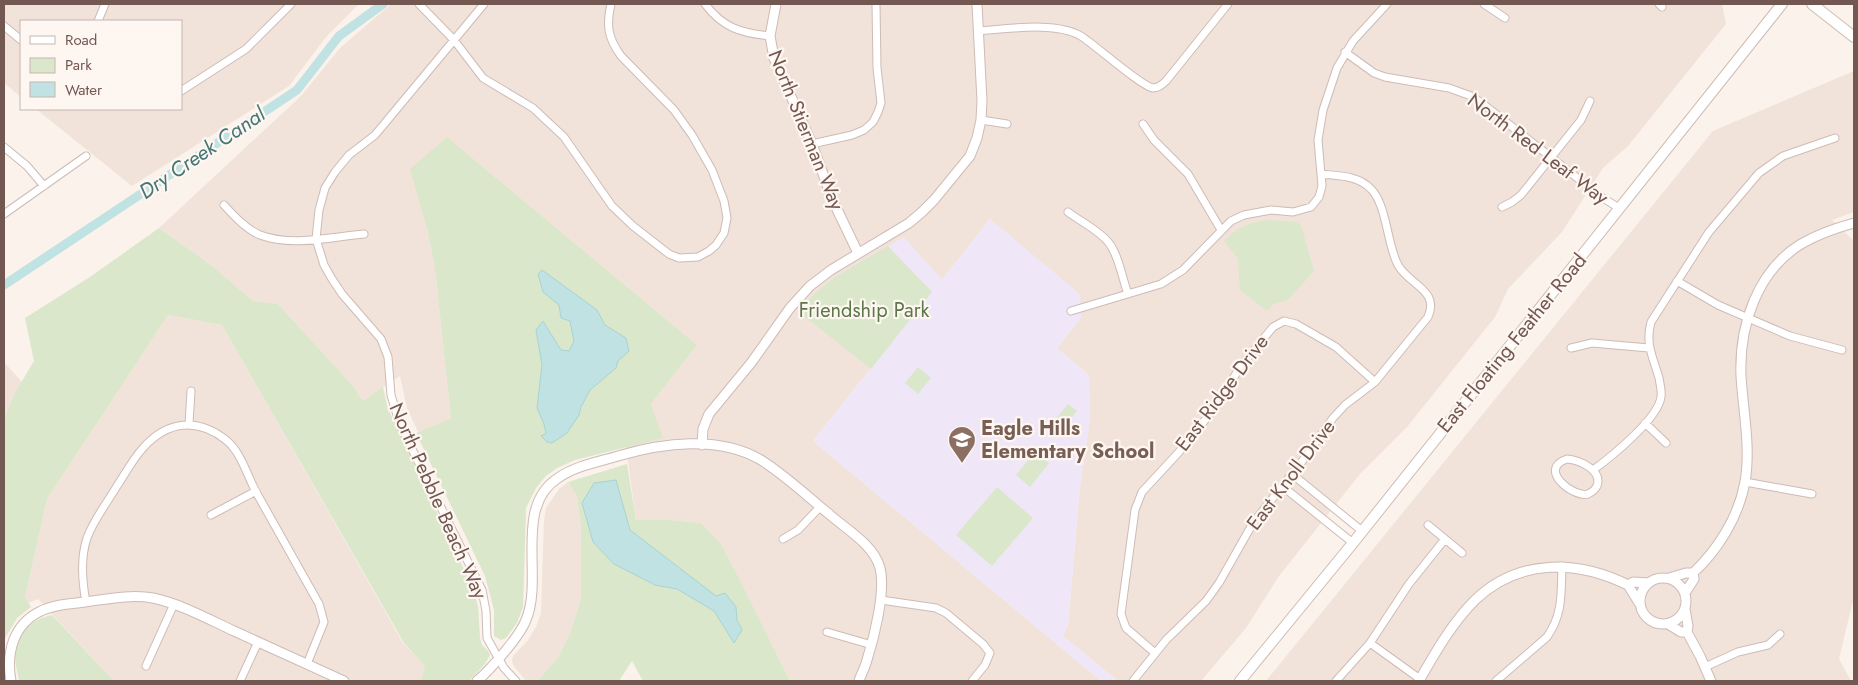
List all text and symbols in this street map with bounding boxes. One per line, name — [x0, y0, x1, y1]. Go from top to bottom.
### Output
legend — [20, 20, 182, 110]
text: Road — [65, 29, 97, 51]
street label: North Stierman Way — [761, 46, 851, 215]
text: Park — [65, 54, 92, 76]
text: Water — [65, 79, 103, 101]
street label: North Red Leaf Way — [1461, 86, 1615, 212]
water label: Dry Creek Canal — [133, 99, 272, 206]
street label: East Floating Feather Road — [1430, 247, 1594, 439]
park label: Friendship Park — [799, 296, 930, 325]
street label: East Ridge Drive — [1168, 329, 1276, 457]
street label: North Pebble Beach Way — [382, 398, 494, 604]
place label: Eagle Hills Elementary School — [981, 414, 1154, 466]
street label: East Knoll Drive — [1240, 414, 1342, 536]
school or university icon: Eagle Hills Elementary School — [947, 425, 977, 464]

